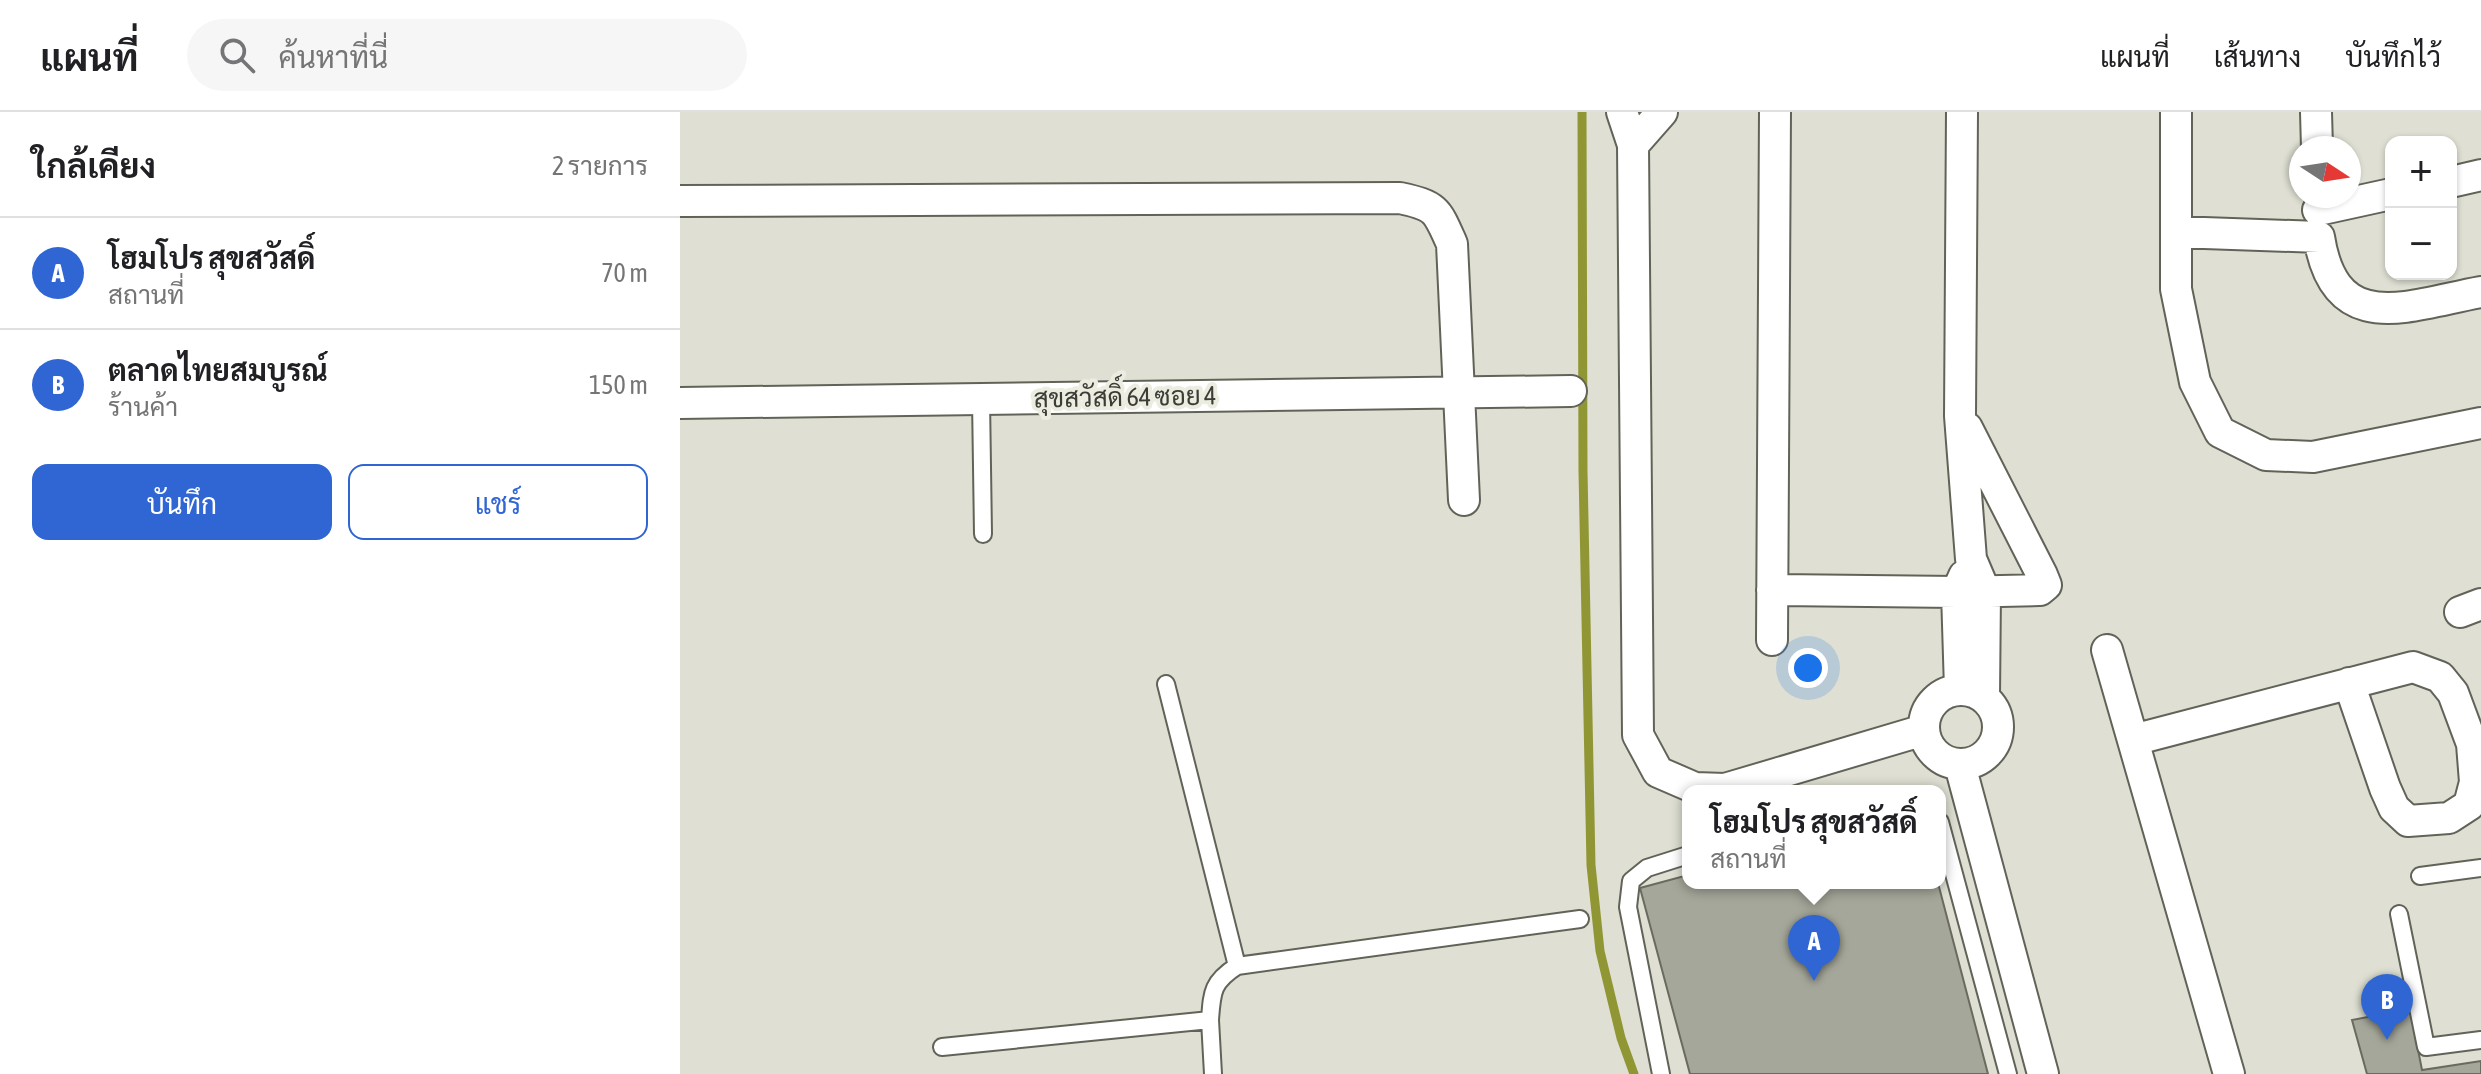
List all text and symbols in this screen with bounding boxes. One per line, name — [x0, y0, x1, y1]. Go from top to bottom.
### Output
search box — [187, 19, 747, 91]
icon: search — [215, 33, 259, 77]
text: แผนที่ — [40, 36, 139, 79]
text: ค้นหาที่นี่ — [279, 40, 388, 74]
text: แผนที่ — [2100, 41, 2170, 73]
text: เส้นทาง — [2214, 41, 2301, 73]
text: บันทึกไว้ — [2345, 41, 2441, 73]
north arrow — [2289, 136, 2361, 208]
map controls — [2385, 136, 2457, 280]
button: + — [2385, 136, 2457, 208]
text: ใกล้เคียง — [32, 146, 156, 185]
text: 2 รายการ — [552, 151, 648, 181]
button: − — [2385, 208, 2457, 280]
text: โฮมโปร สุขสวัสดิ์ — [108, 241, 316, 275]
text: A — [52, 258, 64, 288]
text: 70 m — [601, 258, 648, 288]
text: สถานที่ — [108, 280, 184, 310]
text: ตลาดไทยสมบูรณ์ — [108, 353, 328, 387]
text: B — [52, 370, 64, 400]
text: 150 m — [589, 370, 648, 400]
street label: สุขสวัสดิ์ 64 ซอย 4 — [1033, 373, 1217, 417]
text: ร้านค้า — [108, 392, 178, 422]
button: บันทึก — [32, 464, 332, 540]
button: แชร์ — [348, 464, 648, 540]
your location — [1788, 648, 1828, 688]
popup — [1682, 785, 1946, 889]
text: โฮมโปร สุขสวัสดิ์ — [1710, 805, 1918, 839]
text: สถานที่ — [1710, 844, 1787, 874]
pin: A — [1788, 915, 1840, 981]
pin: B — [2361, 974, 2413, 1040]

